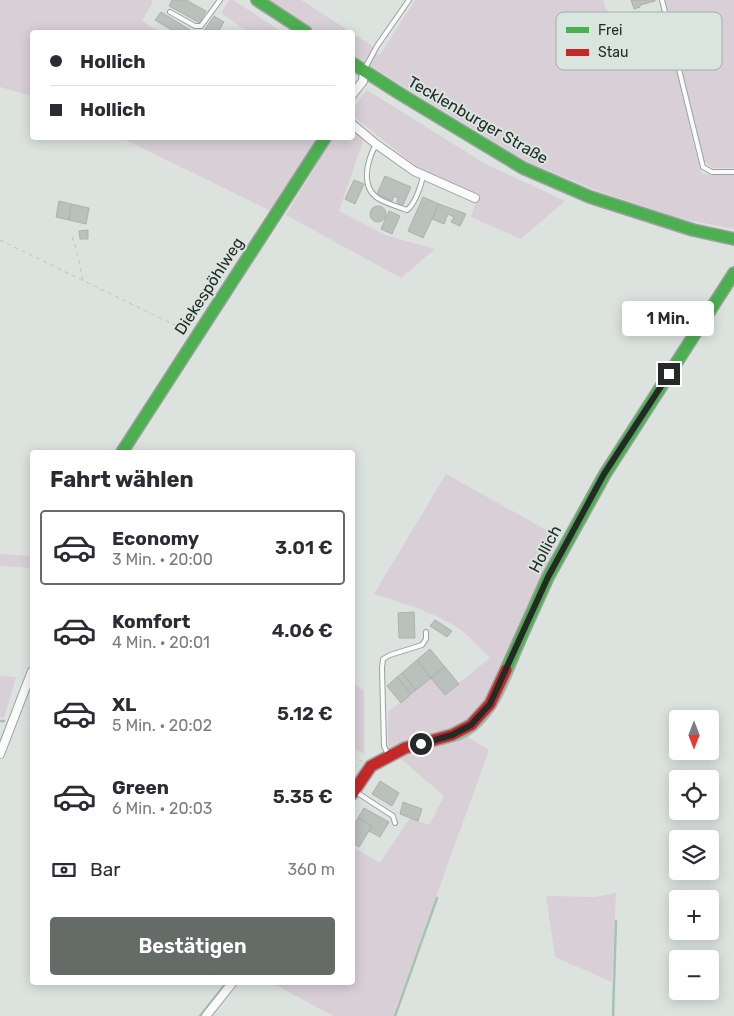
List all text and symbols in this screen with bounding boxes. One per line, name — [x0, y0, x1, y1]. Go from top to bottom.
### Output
legend — [556, 12, 722, 70]
text: Frei — [598, 22, 622, 39]
text: Stau — [598, 44, 628, 61]
text: Hollich — [80, 50, 146, 73]
street label: Tecklenburger Straße — [404, 72, 552, 168]
text: Hollich — [80, 98, 146, 121]
street label: Diekespöhlweg — [170, 234, 248, 338]
callout: 1 Min. — [623, 302, 715, 336]
text: 1 Min. — [646, 309, 690, 328]
route end — [658, 363, 680, 385]
text: Fahrt wählen — [50, 466, 194, 493]
street label: Hollich — [525, 522, 565, 576]
icon: car — [52, 525, 97, 570]
text: Economy — [112, 527, 199, 550]
text: 3.01 € — [275, 536, 333, 559]
text: 3 Min. · 20:00 — [112, 550, 213, 569]
icon: car — [52, 608, 97, 653]
text: Komfort — [112, 610, 190, 633]
text: 4.06 € — [272, 619, 333, 642]
text: 4 Min. · 20:01 — [112, 633, 210, 652]
icon: car — [52, 691, 97, 736]
text: XL — [112, 693, 136, 716]
text: 5.12 € — [277, 702, 333, 725]
north arrow — [669, 710, 719, 760]
map controls — [669, 710, 719, 1000]
text: 5 Min. · 20:02 — [112, 716, 212, 735]
route start — [410, 733, 432, 755]
button: locate — [669, 770, 719, 820]
icon: car — [52, 774, 97, 819]
text: Green — [112, 776, 169, 799]
text: 5.35 € — [273, 785, 333, 808]
text: 6 Min. · 20:03 — [112, 799, 212, 818]
button: layers — [669, 830, 719, 880]
icon: cash — [50, 856, 78, 884]
text: Bar — [90, 858, 120, 881]
text: 360 m — [287, 860, 335, 879]
button: + — [669, 890, 719, 940]
button: Bestätigen — [50, 917, 335, 975]
button: − — [669, 950, 719, 1000]

